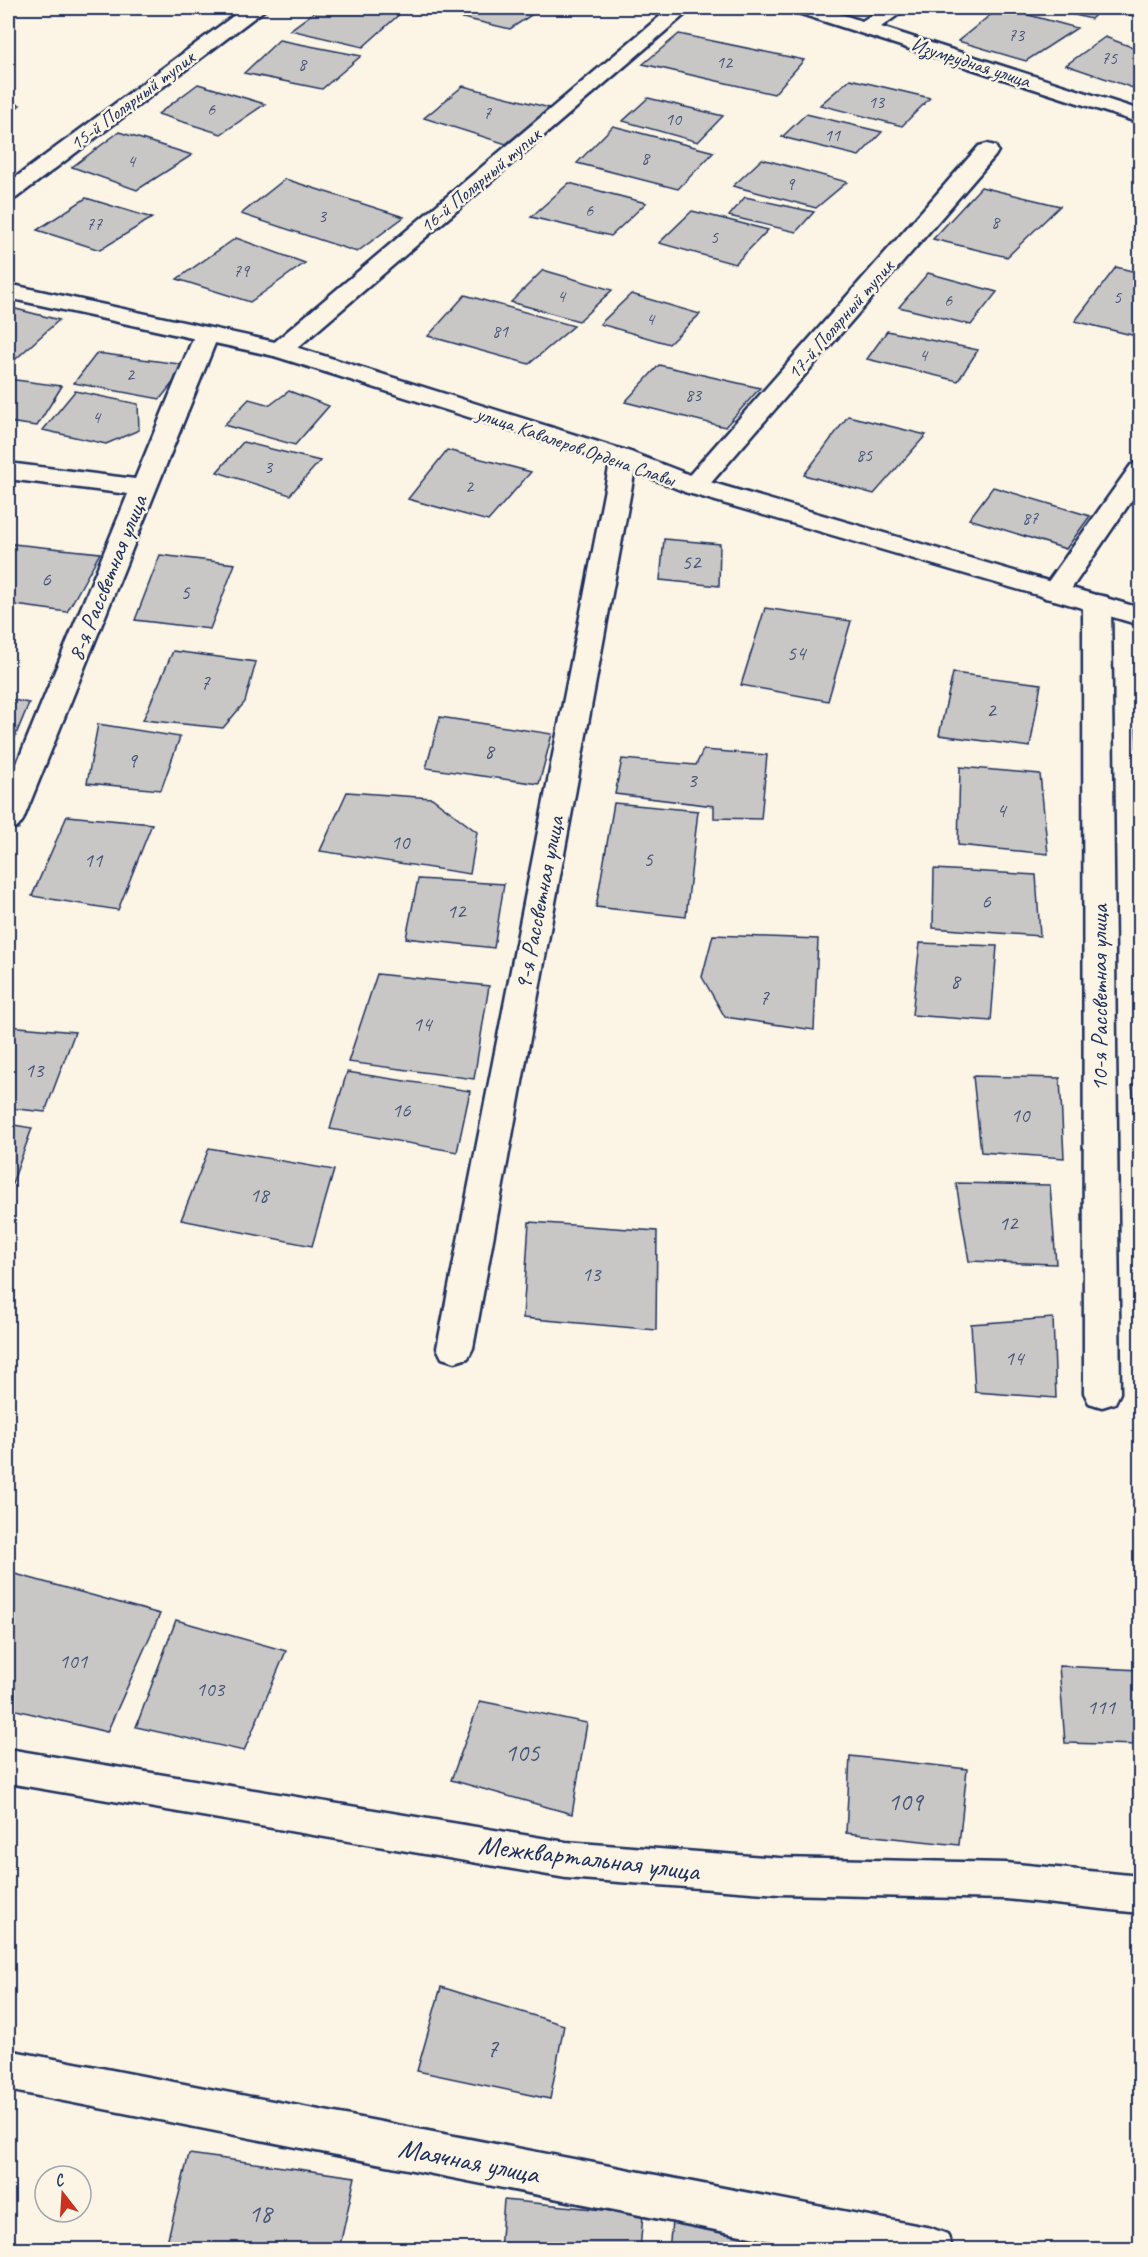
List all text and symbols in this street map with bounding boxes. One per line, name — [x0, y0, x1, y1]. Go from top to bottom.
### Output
house number: 73 — [1008, 24, 1026, 46]
street label: Изумрудная улица — [908, 31, 1035, 95]
street label: 15-й Полярный тупик — [65, 44, 201, 156]
house number: 75 — [1101, 47, 1118, 69]
house number: 12 — [716, 51, 734, 73]
house number: 8 — [298, 53, 308, 75]
house number: 13 — [868, 91, 886, 113]
house number: 6 — [207, 98, 216, 120]
house number: 7 — [483, 102, 492, 124]
house number: 10 — [665, 108, 683, 130]
street label: 16-й Полярный тупик — [415, 121, 547, 238]
house number: 11 — [824, 124, 841, 146]
house number: 8 — [641, 147, 651, 169]
house number: 4 — [127, 150, 137, 172]
house number: 9 — [786, 173, 796, 195]
house number: 6 — [585, 199, 594, 221]
house number: 3 — [318, 205, 328, 227]
house number: 8 — [991, 211, 1001, 233]
house number: 77 — [86, 213, 103, 235]
house number: 5 — [710, 226, 719, 248]
street label: 17-й Полярный тупик — [781, 253, 900, 384]
house number: 79 — [233, 260, 251, 282]
house number: 4 — [557, 285, 567, 307]
house number: 5 — [1113, 286, 1122, 308]
house number: 6 — [944, 289, 953, 311]
house number: 4 — [646, 308, 656, 330]
house number: 81 — [492, 320, 509, 342]
house number: 4 — [919, 344, 929, 366]
house number: 2 — [126, 363, 136, 385]
house number: 83 — [685, 384, 703, 406]
street label: улица Кавалеров Ордена Славы — [472, 400, 680, 493]
house number: 4 — [92, 406, 102, 428]
house number: 85 — [856, 444, 873, 466]
house number: 3 — [264, 456, 274, 478]
house number: 2 — [465, 475, 475, 497]
street label: 8-я Рассветная улица — [60, 489, 154, 665]
house number: 87 — [1022, 507, 1039, 529]
house number: 52 — [682, 549, 702, 575]
house number: 6 — [41, 566, 51, 592]
house number: 5 — [180, 579, 191, 605]
house number: 54 — [787, 640, 808, 666]
house number: 7 — [200, 669, 211, 695]
house number: 2 — [986, 697, 997, 723]
house number: 8 — [484, 738, 496, 764]
house number: 9 — [127, 747, 138, 773]
house number: 3 — [687, 767, 698, 793]
house number: 4 — [996, 797, 1008, 823]
street label: 9-я Рассветная улица — [507, 812, 571, 992]
house number: 10 — [391, 829, 411, 855]
house number: 5 — [643, 846, 654, 872]
house number: 11 — [84, 847, 104, 873]
house number: 6 — [981, 888, 991, 914]
house number: 12 — [447, 898, 467, 924]
street label: 10-я Рассветная улица — [1084, 903, 1114, 1091]
house number: 8 — [950, 968, 962, 994]
house number: 7 — [759, 984, 770, 1010]
house number: 14 — [413, 1011, 434, 1037]
house number: 13 — [25, 1057, 45, 1083]
house number: 16 — [392, 1097, 411, 1123]
house number: 10 — [1011, 1102, 1031, 1128]
house number: 18 — [250, 1182, 271, 1208]
house number: 12 — [999, 1210, 1019, 1236]
house number: 13 — [582, 1261, 602, 1287]
house number: 14 — [1005, 1345, 1026, 1371]
house number: 101 — [59, 1648, 89, 1674]
house number: 103 — [196, 1676, 226, 1702]
house number: 111 — [1087, 1694, 1117, 1720]
house number: 105 — [504, 1736, 541, 1769]
house number: 109 — [887, 1785, 925, 1818]
street label: Межквартальная улица — [476, 1827, 703, 1889]
house number: 7 — [486, 2032, 499, 2065]
street label: Маячная улица — [396, 2130, 544, 2192]
north arrow — [33, 2164, 93, 2224]
text: С — [52, 2169, 68, 2191]
house number: 18 — [248, 2197, 274, 2230]

